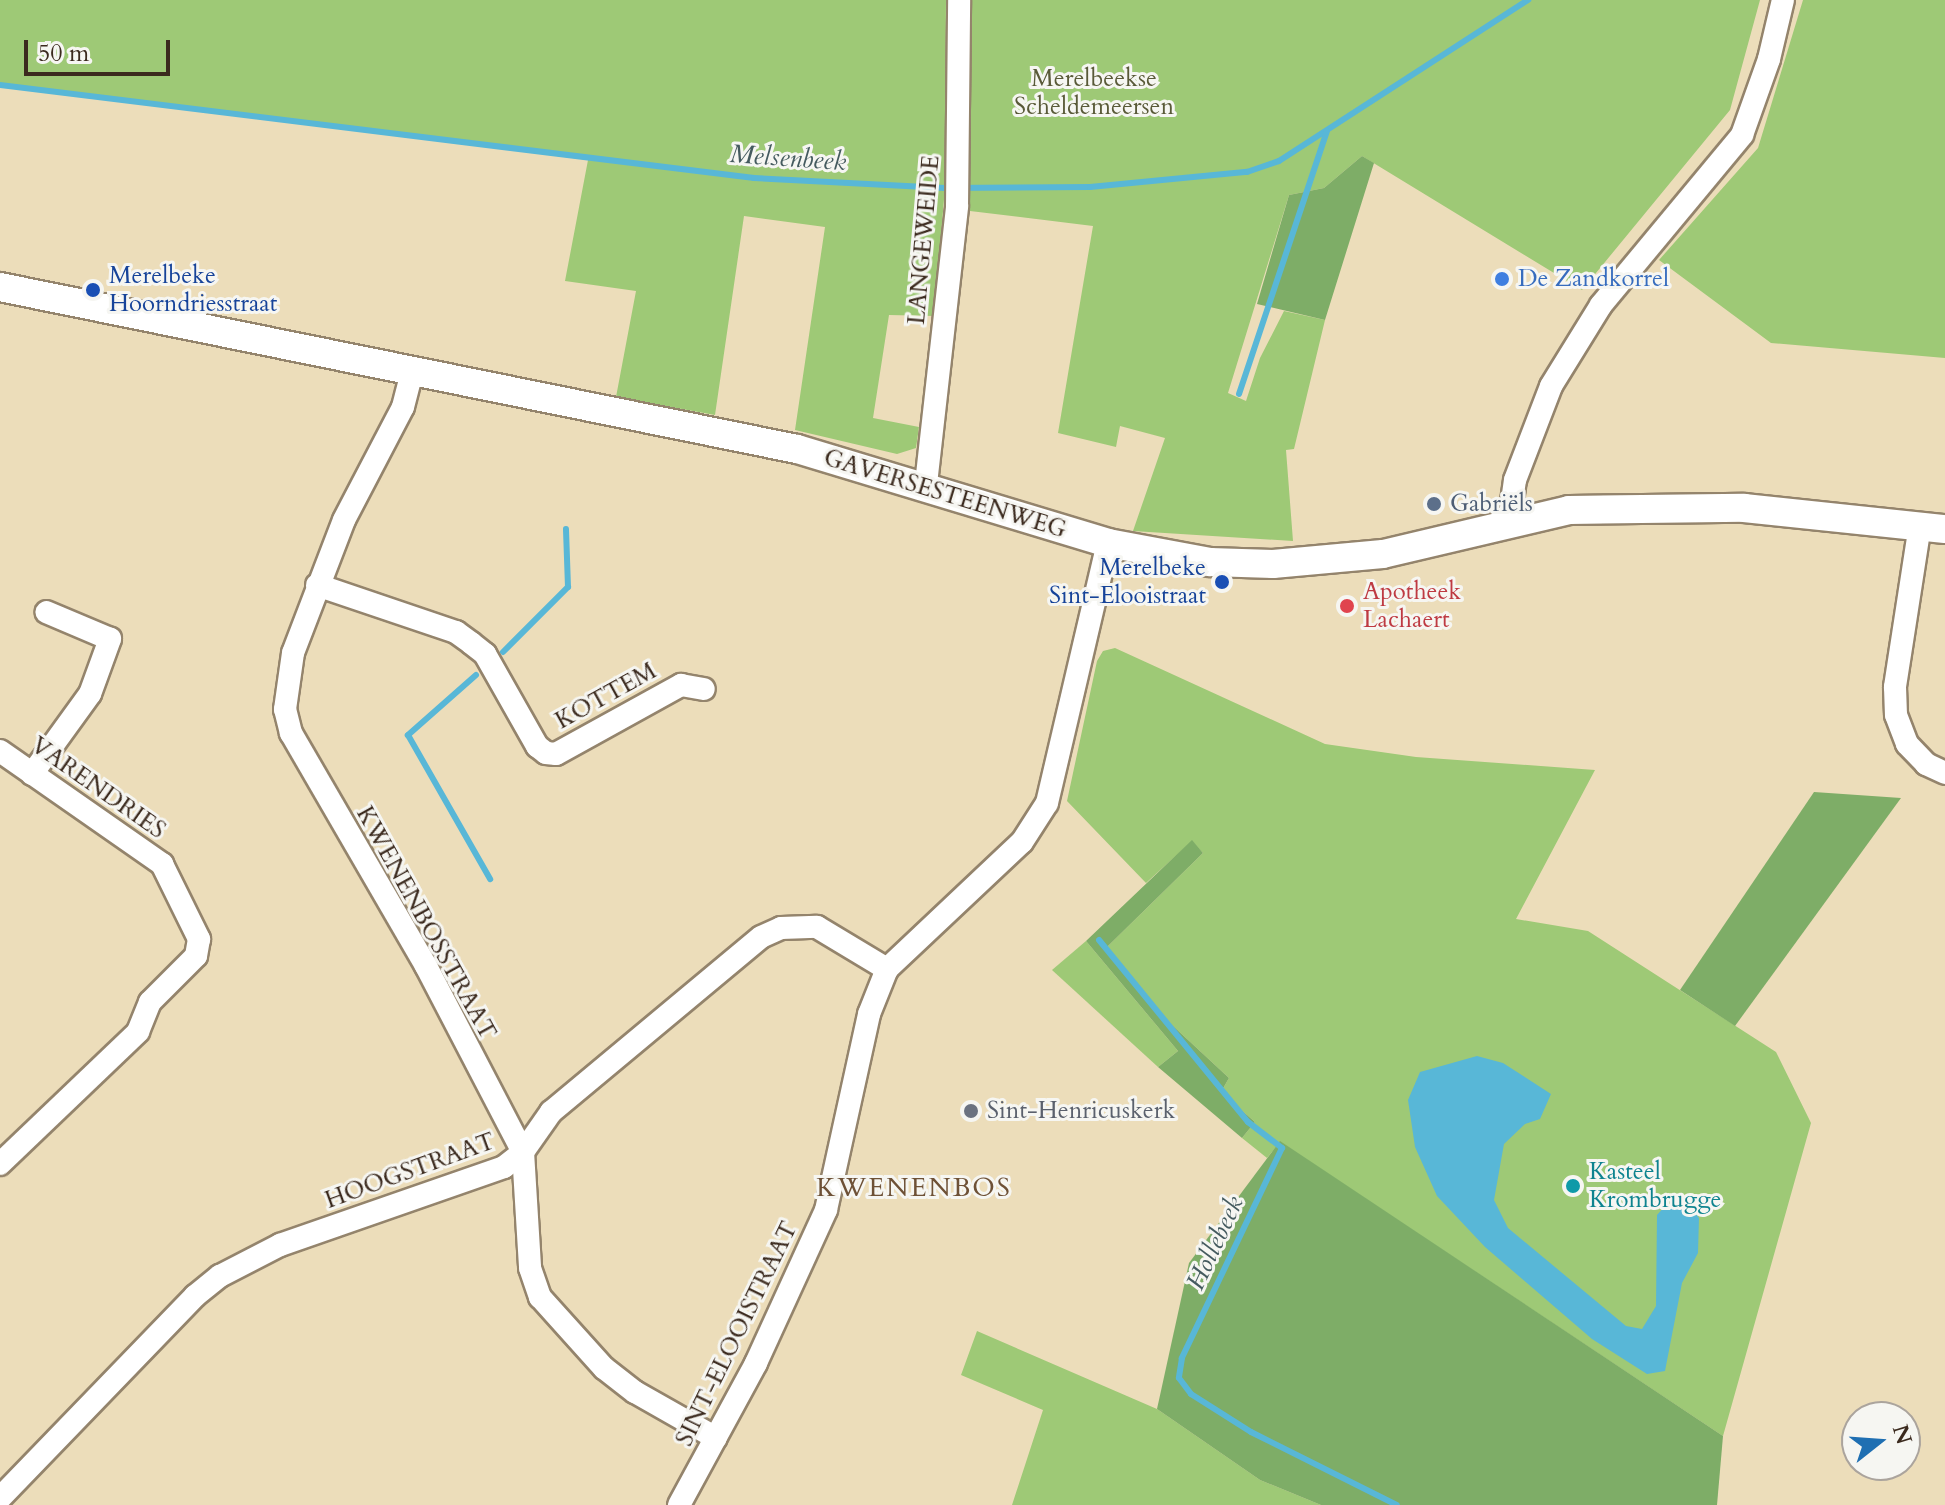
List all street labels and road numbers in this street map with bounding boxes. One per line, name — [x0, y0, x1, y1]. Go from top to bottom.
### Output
street label: LANGEWEIDE — [902, 154, 946, 326]
street label: GAVERSESTEENWEG — [820, 443, 1070, 545]
street label: KOTTEM — [550, 656, 662, 736]
street label: VARENDRIES — [25, 731, 171, 845]
street label: KWENENBOSSTRAAT — [350, 801, 502, 1045]
street label: HOOGSTRAAT — [321, 1127, 499, 1215]
street label: SINT-ELOOISTRAAT — [670, 1217, 804, 1451]

